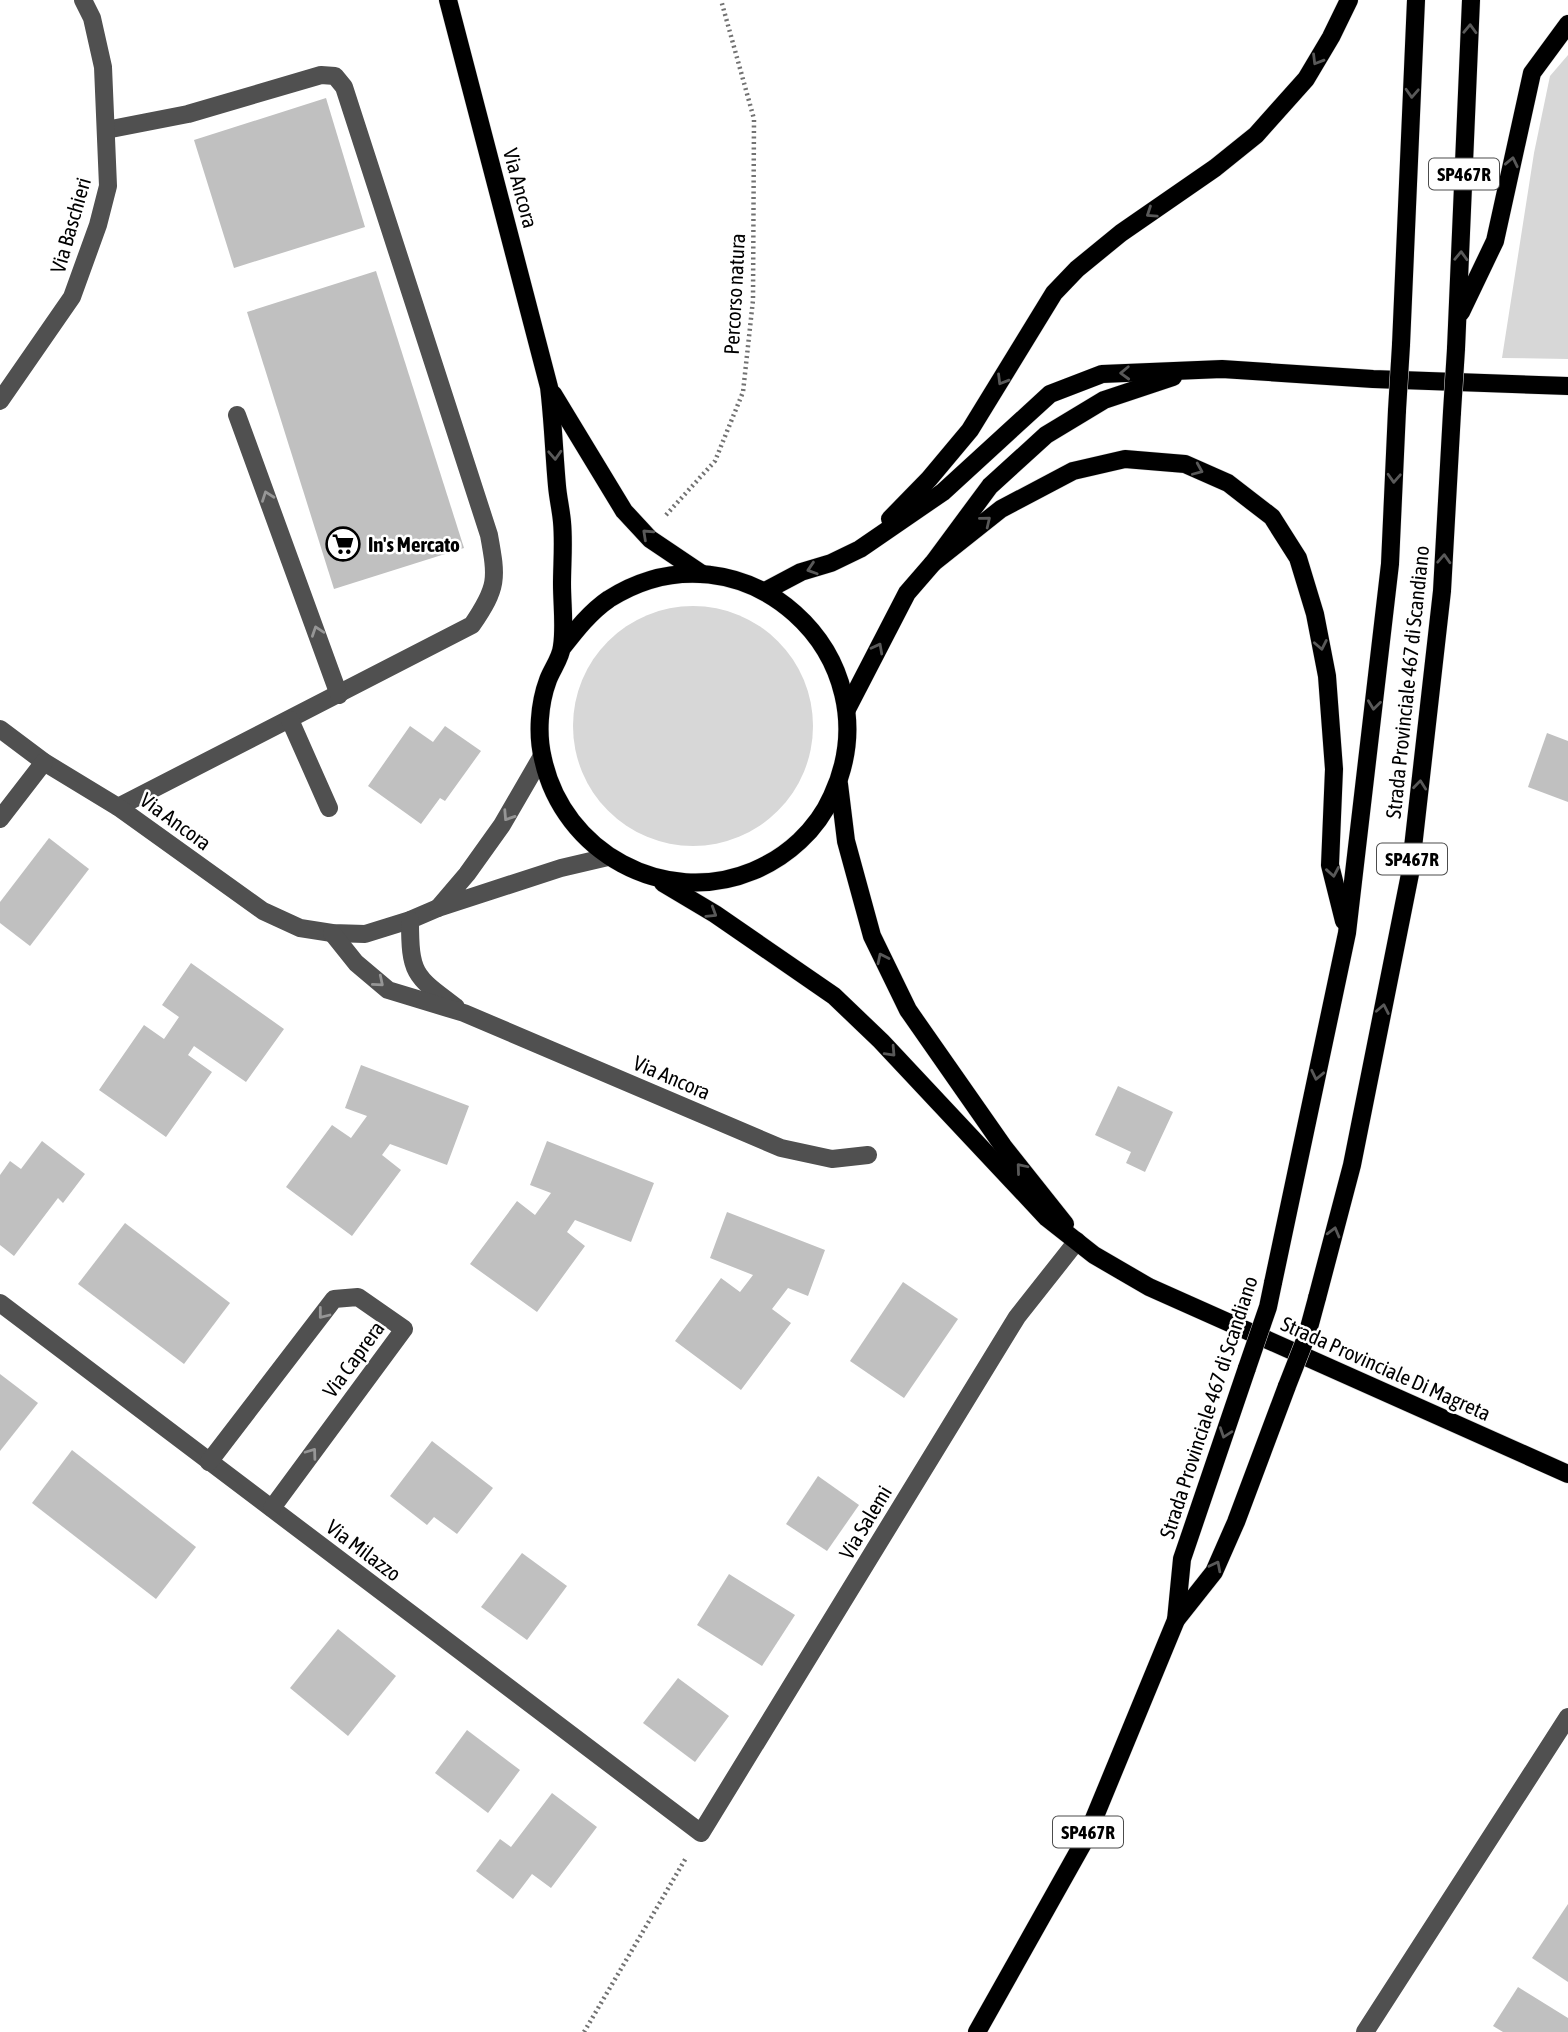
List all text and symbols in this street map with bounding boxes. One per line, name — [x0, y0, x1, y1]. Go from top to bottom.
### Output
one-way arrow — [1462, 23, 1477, 34]
one-way arrow — [1312, 53, 1325, 66]
one-way arrow — [1404, 87, 1419, 98]
street label: Via Ancora — [499, 146, 543, 230]
one-way arrow — [1504, 157, 1519, 169]
road number: SP467R — [1429, 158, 1499, 190]
street label: Via Baschieri — [45, 174, 95, 276]
one-way arrow — [1146, 204, 1159, 217]
street label: Percorso natura — [719, 233, 749, 355]
one-way arrow — [1453, 250, 1468, 261]
one-way arrow — [1119, 365, 1130, 380]
one-way arrow — [997, 372, 1010, 385]
one-way arrow — [548, 450, 563, 461]
one-way arrow — [1191, 462, 1203, 476]
one-way arrow — [1387, 473, 1402, 484]
one-way arrow — [261, 490, 275, 502]
one-way arrow — [979, 516, 991, 529]
supermarket icon: In's Mercato — [324, 525, 362, 563]
one-way arrow — [642, 530, 655, 543]
place label: In's Mercato — [368, 532, 460, 556]
street label: Strada Provinciale 467 di Scandiano — [1381, 544, 1433, 820]
one-way arrow — [1436, 553, 1451, 564]
one-way arrow — [807, 561, 819, 575]
one-way arrow — [311, 625, 325, 637]
one-way arrow — [1313, 639, 1328, 651]
one-way arrow — [870, 643, 883, 655]
one-way arrow — [1366, 699, 1381, 711]
one-way arrow — [1413, 779, 1428, 791]
street label: Via Ancora — [136, 787, 216, 855]
one-way arrow — [504, 808, 517, 821]
road number: SP467R — [1377, 844, 1447, 874]
one-way arrow — [1324, 866, 1339, 878]
one-way arrow — [705, 904, 718, 917]
one-way arrow — [877, 953, 891, 965]
one-way arrow — [371, 974, 384, 986]
one-way arrow — [1375, 1003, 1390, 1015]
one-way arrow — [883, 1044, 896, 1057]
street label: Via Ancora — [630, 1050, 714, 1104]
one-way arrow — [1311, 1069, 1326, 1081]
one-way arrow — [1017, 1163, 1029, 1176]
one-way arrow — [1326, 1226, 1340, 1238]
street label: Strada Provinciale 467 di Scandiano — [1154, 1273, 1262, 1541]
one-way arrow — [319, 1306, 332, 1318]
street label: Strada Provinciale Di Magreta — [1278, 1311, 1494, 1425]
street label: Via Caprera — [317, 1316, 389, 1402]
one-way arrow — [1219, 1426, 1233, 1438]
one-way arrow — [304, 1449, 316, 1461]
street label: Via Salemi — [834, 1481, 896, 1563]
street label: Via Milazzo — [322, 1514, 406, 1586]
one-way arrow — [1208, 1560, 1222, 1573]
road number: SP467R — [1053, 1816, 1123, 1848]

